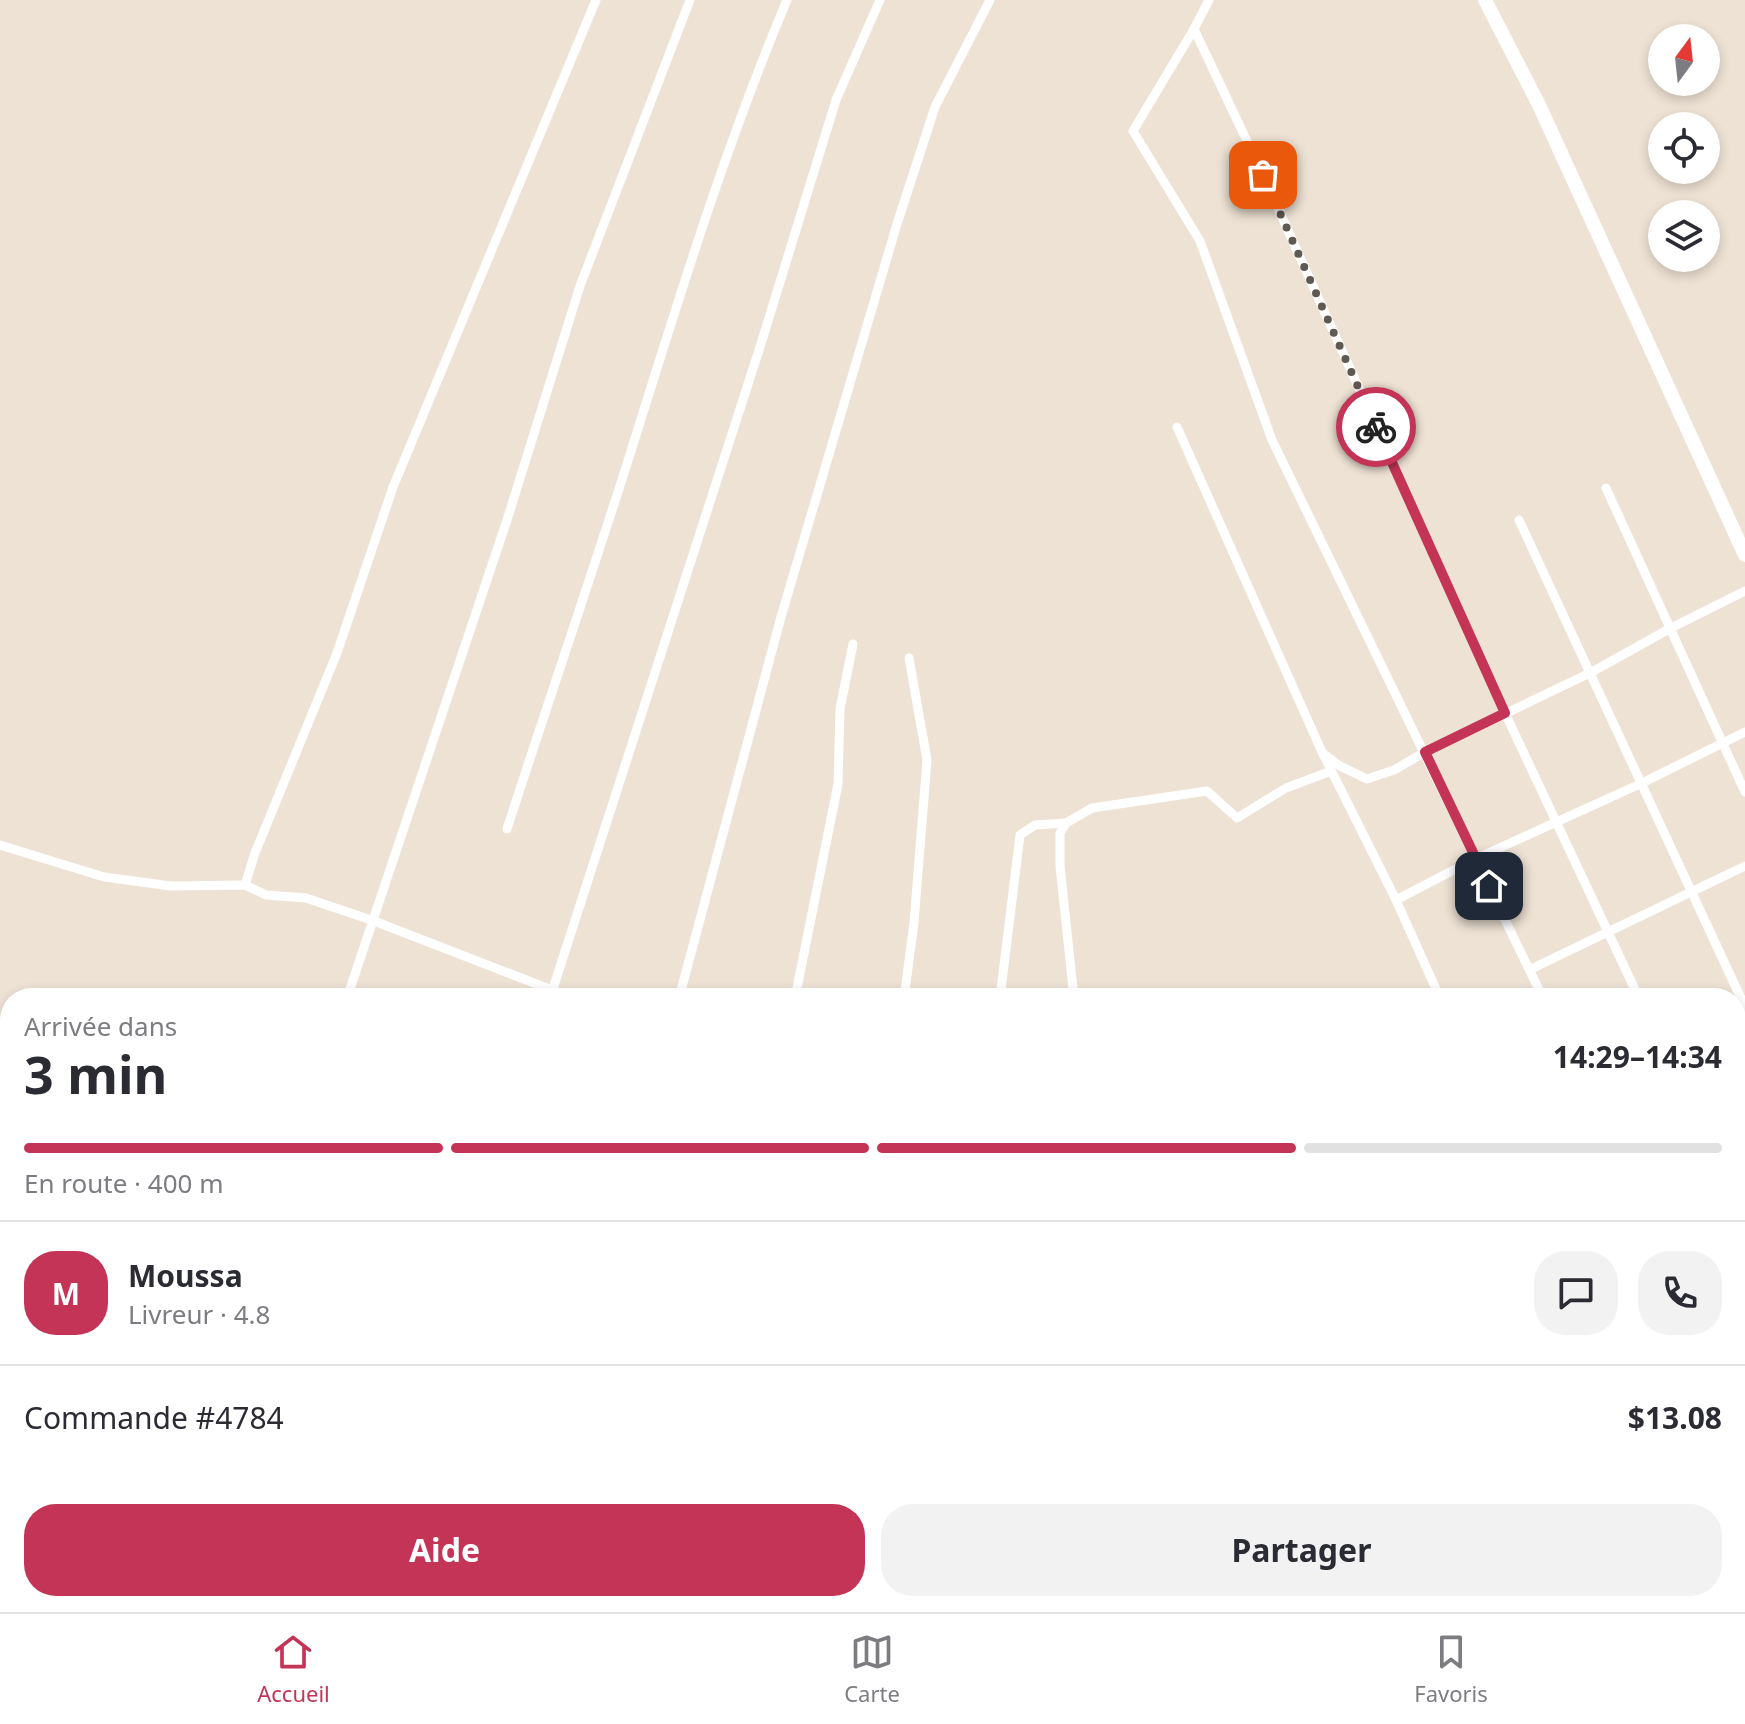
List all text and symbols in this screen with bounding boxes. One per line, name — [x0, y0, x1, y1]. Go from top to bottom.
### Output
north arrow — [1648, 24, 1720, 96]
map controls — [1648, 24, 1720, 272]
button: locate — [1648, 112, 1720, 184]
pin — [1229, 141, 1297, 209]
icon: bag — [1241, 153, 1285, 197]
button: layers — [1648, 200, 1720, 272]
courier — [1336, 387, 1416, 467]
icon: bike — [1354, 405, 1398, 449]
pin — [1455, 852, 1523, 920]
icon: home — [1467, 864, 1511, 908]
text: Arrivée dans — [24, 1008, 177, 1044]
text: 14:29–14:34 — [1553, 1036, 1722, 1077]
text: 3 min — [24, 1038, 167, 1109]
text: En route · 400 m — [24, 1165, 224, 1201]
button: chat — [1534, 1251, 1618, 1335]
button: phone — [1638, 1251, 1722, 1335]
text: Moussa — [128, 1255, 243, 1296]
text: M — [52, 1273, 80, 1314]
text: Livreur · 4.8 — [128, 1296, 270, 1332]
text: Commande #4784 — [24, 1397, 284, 1438]
text: $13.08 — [1628, 1397, 1722, 1438]
button: Aide — [24, 1504, 865, 1596]
button: Partager — [881, 1504, 1722, 1596]
tab: Accueil — [257, 1630, 330, 1708]
tab: Carte — [844, 1630, 900, 1708]
tab: Favoris — [1414, 1630, 1488, 1708]

